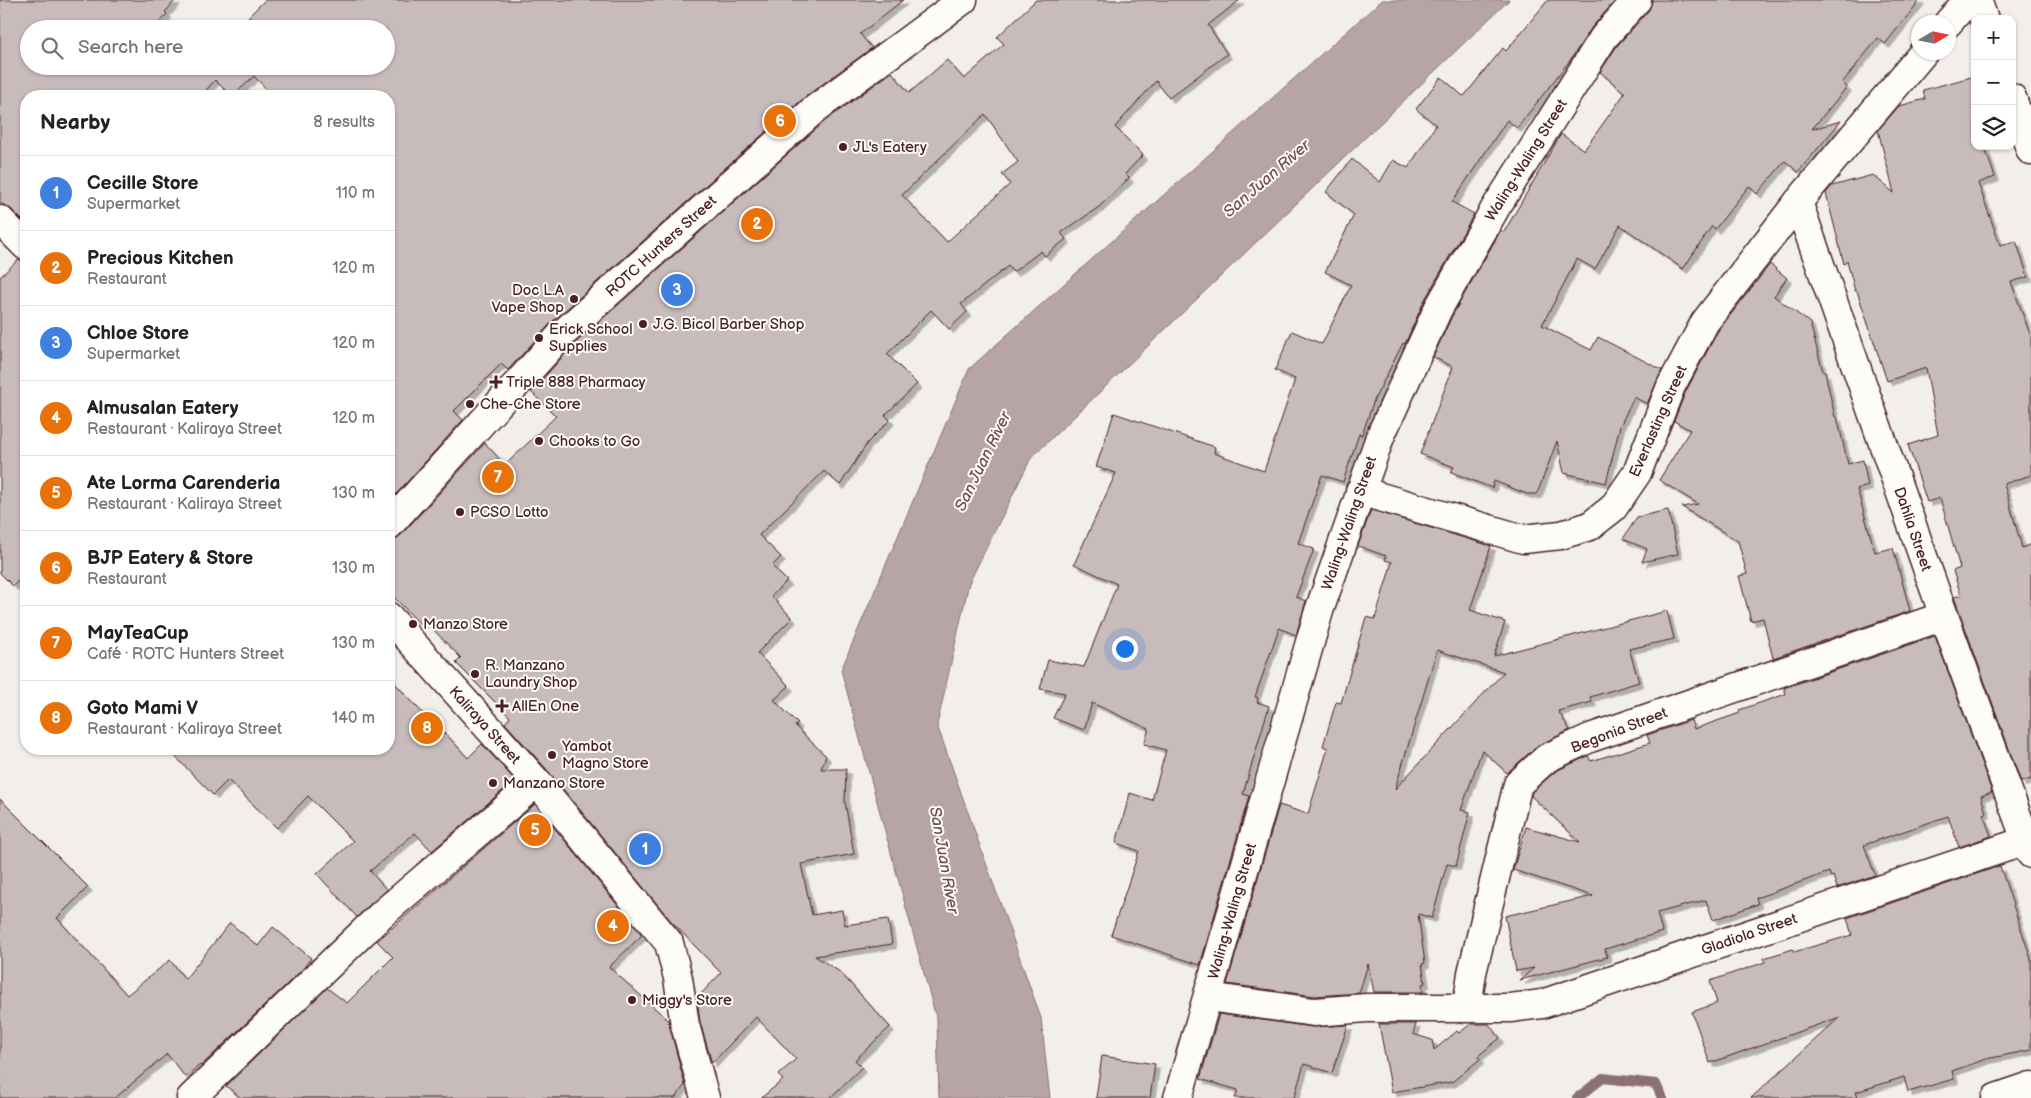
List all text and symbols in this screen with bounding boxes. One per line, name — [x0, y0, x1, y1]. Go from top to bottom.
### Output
north arrow — [1911, 15, 1956, 60]
map controls — [1971, 15, 2016, 150]
button: + — [1971, 15, 2016, 60]
search box — [20, 20, 395, 75]
icon: search — [38, 34, 66, 62]
text: Search here — [78, 36, 183, 59]
button: − — [1971, 60, 2016, 105]
street label: Waling-Waling Street — [1481, 95, 1572, 225]
pin: 6 — [764, 102, 796, 140]
button: layers — [1971, 105, 2016, 150]
text: Nearby — [40, 110, 110, 135]
text: 8 results — [313, 113, 375, 132]
water label: San Juan River — [1220, 136, 1315, 222]
place label: JL's Eatery — [853, 138, 927, 157]
marker: JL's Eatery — [837, 141, 849, 153]
text: Cecille Store — [87, 172, 199, 195]
text: 1 — [53, 184, 59, 203]
text: 110 m — [336, 184, 375, 203]
street label: ROTC Hunters Street — [602, 191, 721, 301]
text: Supermarket — [87, 195, 180, 214]
pin: 2 — [741, 205, 773, 243]
text: Precious Kitchen — [87, 247, 234, 270]
text: 2 — [51, 259, 61, 278]
text: 120 m — [332, 259, 375, 278]
text: Restaurant — [87, 270, 167, 289]
pin: 3 — [661, 271, 693, 309]
place label: Doc L.A Vape Shop — [491, 281, 565, 317]
marker: Doc L.A Vape Shop — [568, 293, 580, 305]
place label: J.G. Bicol Barber Shop — [653, 315, 805, 334]
marker: J.G. Bicol Barber Shop — [637, 318, 649, 330]
place label: Erick School Supplies — [549, 320, 633, 356]
text: Chloe Store — [87, 322, 189, 345]
marker: Erick School Supplies — [533, 332, 545, 344]
text: 3 — [51, 334, 61, 353]
text: 120 m — [332, 334, 375, 353]
text: Supermarket — [87, 345, 180, 364]
street label: Everlasting Street — [1625, 362, 1692, 480]
place label: Triple 888 Pharmacy — [506, 373, 646, 392]
marker: Triple 888 Pharmacy — [490, 376, 502, 388]
place label: Che-Che Store — [480, 395, 581, 414]
text: Almusalan Eatery — [87, 397, 238, 420]
marker: Che-Che Store — [464, 398, 476, 410]
water label: San Juan River — [951, 408, 1016, 515]
text: 4 — [51, 409, 61, 428]
text: 120 m — [332, 409, 375, 428]
text: Restaurant · Kaliraya Street — [87, 420, 282, 439]
place label: Chooks to Go — [549, 432, 640, 451]
marker: Chooks to Go — [533, 435, 545, 447]
street label: Waling-Waling Street — [1318, 453, 1381, 593]
pin: 7 — [482, 458, 514, 496]
text: Ate Lorma Carenderia — [87, 472, 280, 495]
text: 5 — [51, 484, 61, 503]
text: 130 m — [332, 484, 375, 503]
street label: Dahlia Street — [1889, 485, 1936, 574]
text: Restaurant · Kaliraya Street — [87, 495, 282, 514]
place label: PCSO Lotto — [470, 503, 548, 522]
marker: PCSO Lotto — [454, 506, 466, 518]
text: BJP Eatery & Store — [87, 547, 253, 570]
text: 6 — [51, 559, 61, 578]
text: 130 m — [332, 559, 375, 578]
text: Restaurant — [87, 570, 167, 589]
place label: Manzo Store — [423, 615, 508, 634]
marker: Manzo Store — [407, 618, 419, 630]
text: MayTeaCup — [87, 622, 189, 645]
text: 7 — [52, 634, 60, 653]
text: 130 m — [332, 634, 375, 653]
your location — [1112, 636, 1138, 662]
text: Café · ROTC Hunters Street — [87, 645, 284, 664]
place label: R. Manzano Laundry Shop — [485, 656, 578, 692]
marker: R. Manzano Laundry Shop — [469, 668, 481, 680]
street label: Kaliraya Street — [445, 682, 525, 768]
text: Goto Mami V — [87, 697, 198, 720]
place label: AllEn One — [512, 697, 579, 716]
marker: AllEn One — [496, 700, 508, 712]
street label: Begonia Street — [1568, 703, 1670, 758]
text: 8 — [51, 709, 61, 728]
text: 140 m — [332, 709, 375, 728]
pin: 8 — [411, 709, 443, 747]
text: Restaurant · Kaliraya Street — [87, 720, 282, 739]
place label: Yambot Magno Store — [561, 737, 649, 773]
marker: Yambot Magno Store — [546, 749, 558, 761]
place label: Manzano Store — [503, 774, 605, 793]
marker: Manzano Store — [487, 777, 499, 789]
water label: San Juan River — [925, 805, 963, 916]
pin: 5 — [519, 811, 551, 849]
pin: 1 — [629, 830, 661, 868]
street label: Waling-Waling Street — [1204, 841, 1261, 981]
pin: 4 — [597, 907, 629, 945]
street label: Gladiola Street — [1699, 909, 1800, 960]
place label: Miggy's Store — [642, 991, 732, 1010]
marker: Miggy's Store — [626, 994, 638, 1006]

